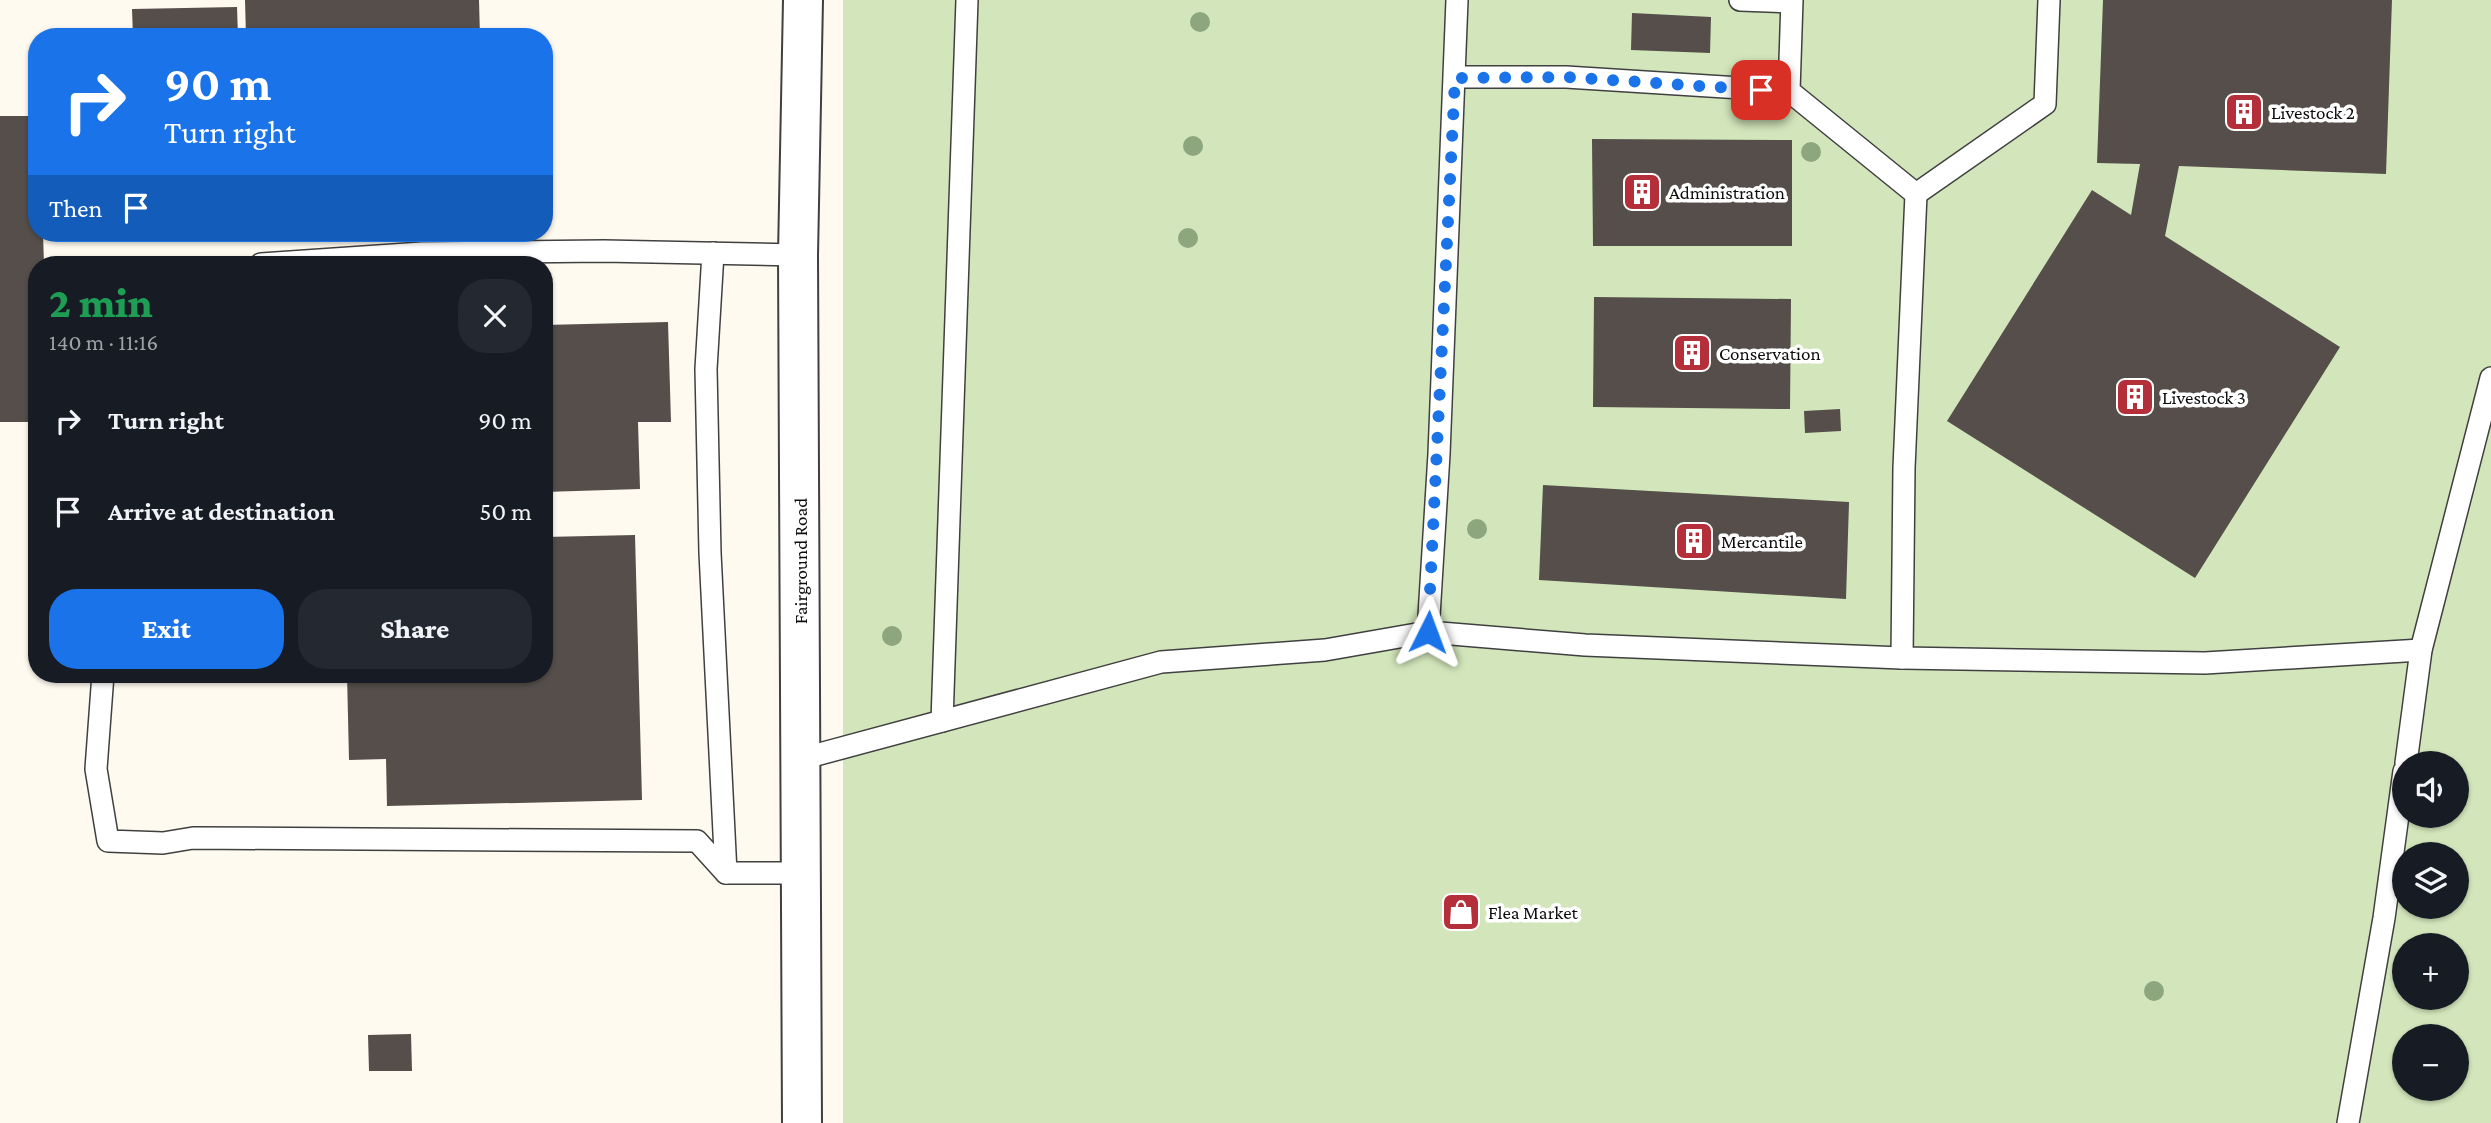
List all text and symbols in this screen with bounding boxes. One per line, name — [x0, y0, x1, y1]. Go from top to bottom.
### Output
icon: right — [49, 56, 140, 147]
text: 90 m — [164, 56, 271, 111]
pin — [1731, 60, 1791, 120]
icon: arrive — [1742, 71, 1780, 109]
building icon: Livestock 2 — [2223, 91, 2265, 133]
place label: Livestock 2 — [2271, 102, 2355, 123]
text: Turn right — [164, 114, 296, 150]
building icon: Administration — [1621, 171, 1663, 213]
place label: Administration — [1669, 182, 1785, 203]
icon: arrive — [117, 189, 155, 227]
text: Then — [49, 194, 103, 223]
text: 2 min — [49, 279, 153, 326]
button: close — [458, 279, 532, 353]
text: 140 m · 11:16 — [49, 329, 158, 355]
building icon: Conservation — [1671, 332, 1713, 374]
place label: Conservation — [1719, 343, 1821, 364]
building icon: Livestock 3 — [2114, 376, 2156, 418]
place label: Livestock 3 — [2162, 387, 2246, 408]
icon: right — [49, 402, 87, 440]
text: Turn right — [108, 406, 224, 435]
text: 90 m — [478, 406, 532, 435]
icon: arrive — [49, 493, 87, 531]
text: Arrive at destination — [108, 497, 335, 526]
text: 50 m — [479, 497, 532, 526]
street label: Fairground Road — [790, 498, 811, 624]
building icon: Mercantile — [1673, 520, 1715, 562]
place label: Mercantile — [1721, 531, 1803, 552]
button: Exit — [49, 589, 284, 669]
button: Share — [298, 589, 532, 669]
position arrow — [1391, 595, 1465, 669]
map controls — [2392, 751, 2469, 1101]
button: sound — [2392, 751, 2469, 828]
button: layers — [2392, 842, 2469, 919]
shop icon: Flea Market — [1440, 891, 1482, 933]
place label: Flea Market — [1488, 902, 1579, 923]
button: + — [2392, 933, 2469, 1010]
button: − — [2392, 1024, 2469, 1101]

